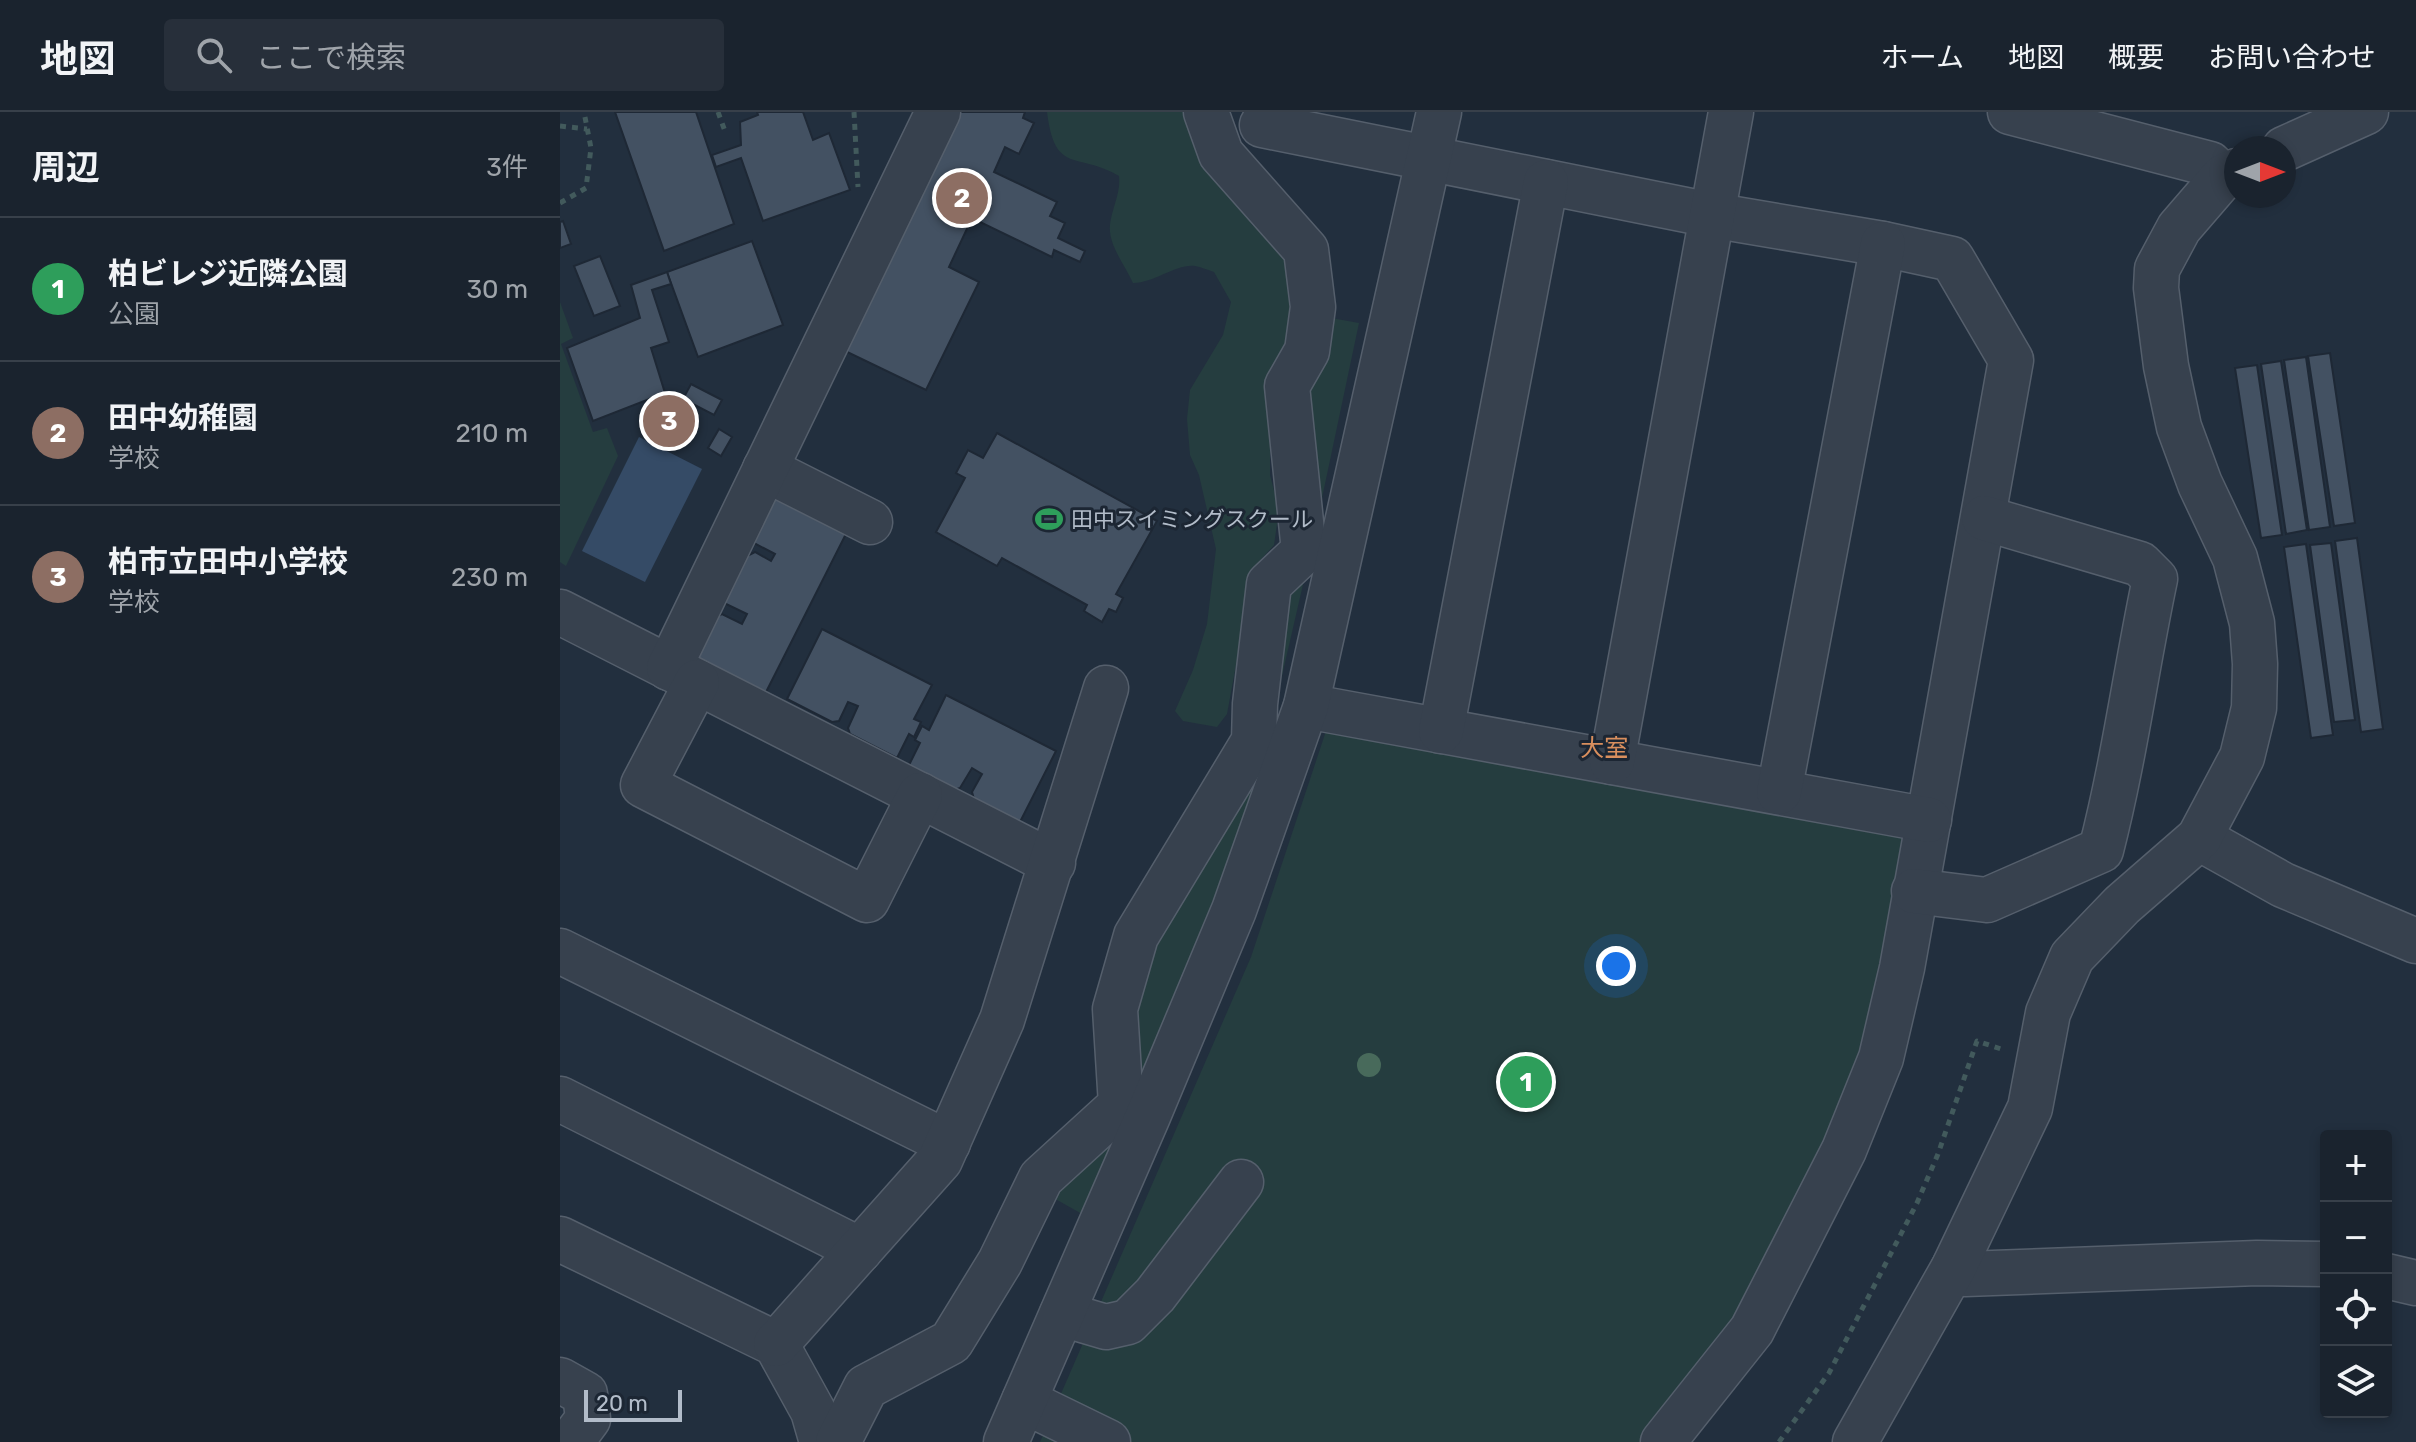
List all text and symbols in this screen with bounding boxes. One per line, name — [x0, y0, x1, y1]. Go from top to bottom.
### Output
search box — [164, 19, 724, 91]
icon: search — [192, 33, 236, 77]
text: 地図 — [40, 36, 116, 82]
text: ここで検索 — [256, 40, 406, 76]
text: ホーム — [1881, 41, 1964, 74]
text: 地図 — [2008, 41, 2064, 74]
text: 概要 — [2108, 41, 2164, 74]
text: お問い合わせ — [2208, 41, 2376, 74]
north arrow — [2224, 136, 2296, 208]
text: 周辺 — [32, 147, 100, 188]
text: 3件 — [486, 152, 528, 183]
pin: 2 — [936, 168, 988, 228]
text: 柏ビレジ近隣公園 — [108, 256, 348, 292]
text: 1 — [52, 274, 64, 305]
text: 30 m — [466, 274, 528, 305]
text: 公園 — [108, 299, 160, 330]
pin: 3 — [643, 391, 695, 451]
text: 田中幼稚園 — [108, 400, 258, 436]
text: 2 — [50, 418, 66, 449]
text: 210 m — [456, 418, 528, 449]
text: 学校 — [108, 443, 160, 474]
sports icon: 田中スイミングスクール — [1034, 504, 1064, 534]
place label: 田中スイミングスクール — [1071, 506, 1313, 533]
text: 柏市立田中小学校 — [108, 544, 348, 580]
text: 3 — [49, 562, 67, 593]
text: 230 m — [451, 562, 528, 593]
text: 学校 — [108, 587, 160, 618]
district label: 大室 — [1580, 734, 1628, 762]
your location — [1596, 946, 1636, 986]
pin: 1 — [1500, 1052, 1552, 1112]
map controls — [2320, 1130, 2392, 1418]
button: + — [2320, 1130, 2392, 1202]
button: − — [2320, 1202, 2392, 1274]
button: locate — [2320, 1274, 2392, 1346]
button: layers — [2320, 1346, 2392, 1418]
scale bar — [584, 1386, 682, 1422]
text: 20 m — [596, 1390, 648, 1417]

